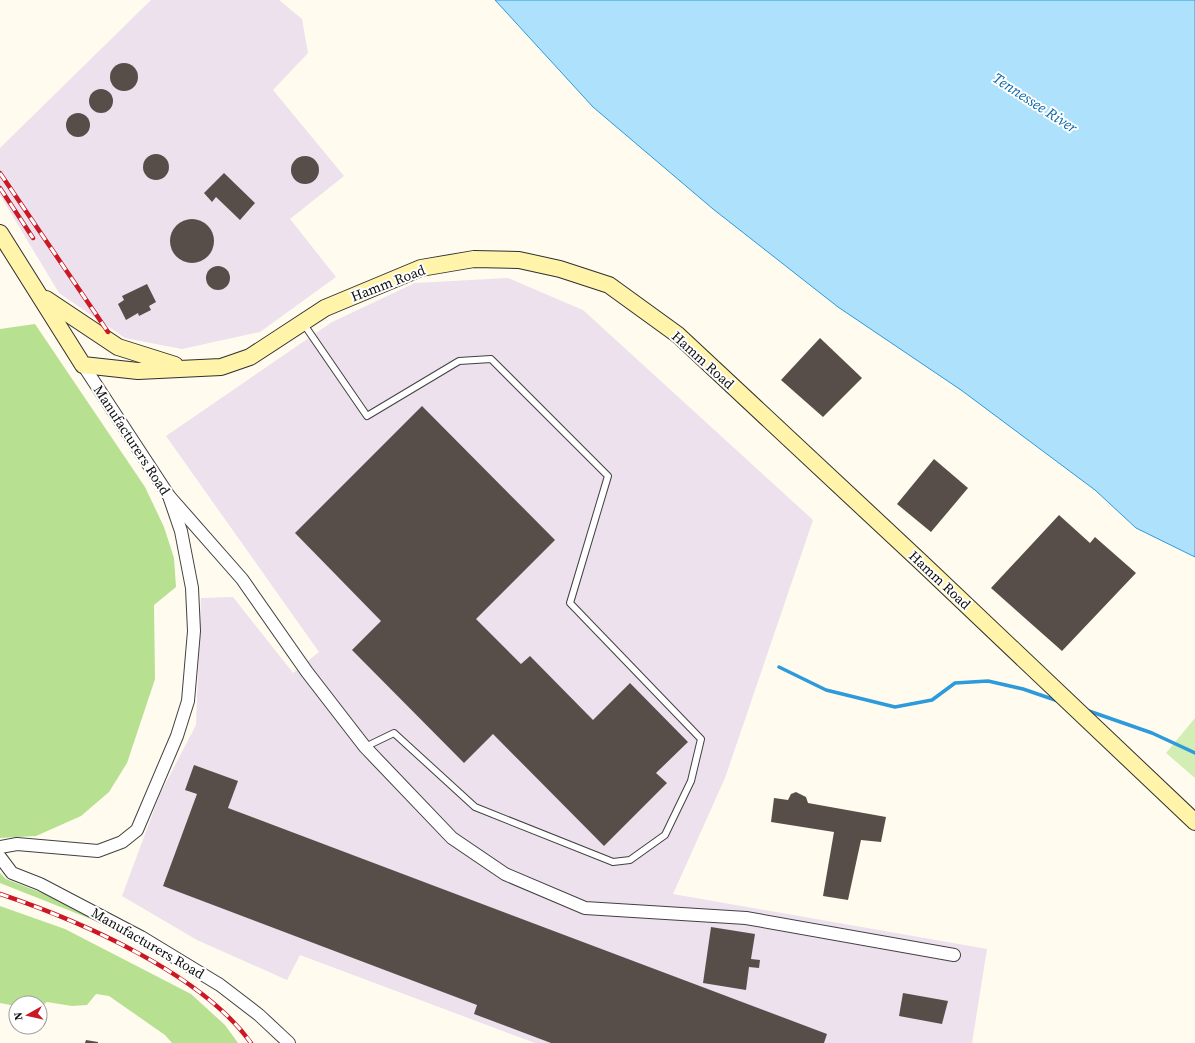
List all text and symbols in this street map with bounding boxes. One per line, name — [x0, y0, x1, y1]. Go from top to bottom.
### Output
water label: Tennessee River — [989, 67, 1082, 138]
street label: Hamm Road — [348, 260, 428, 306]
street label: Hamm Road — [667, 326, 739, 394]
street label: Manufacturers Road — [89, 381, 175, 499]
street label: Hamm Road — [905, 546, 975, 614]
street label: Manufacturers Road — [88, 902, 208, 984]
north arrow — [8, 995, 48, 1035]
text: N — [11, 1011, 27, 1021]

